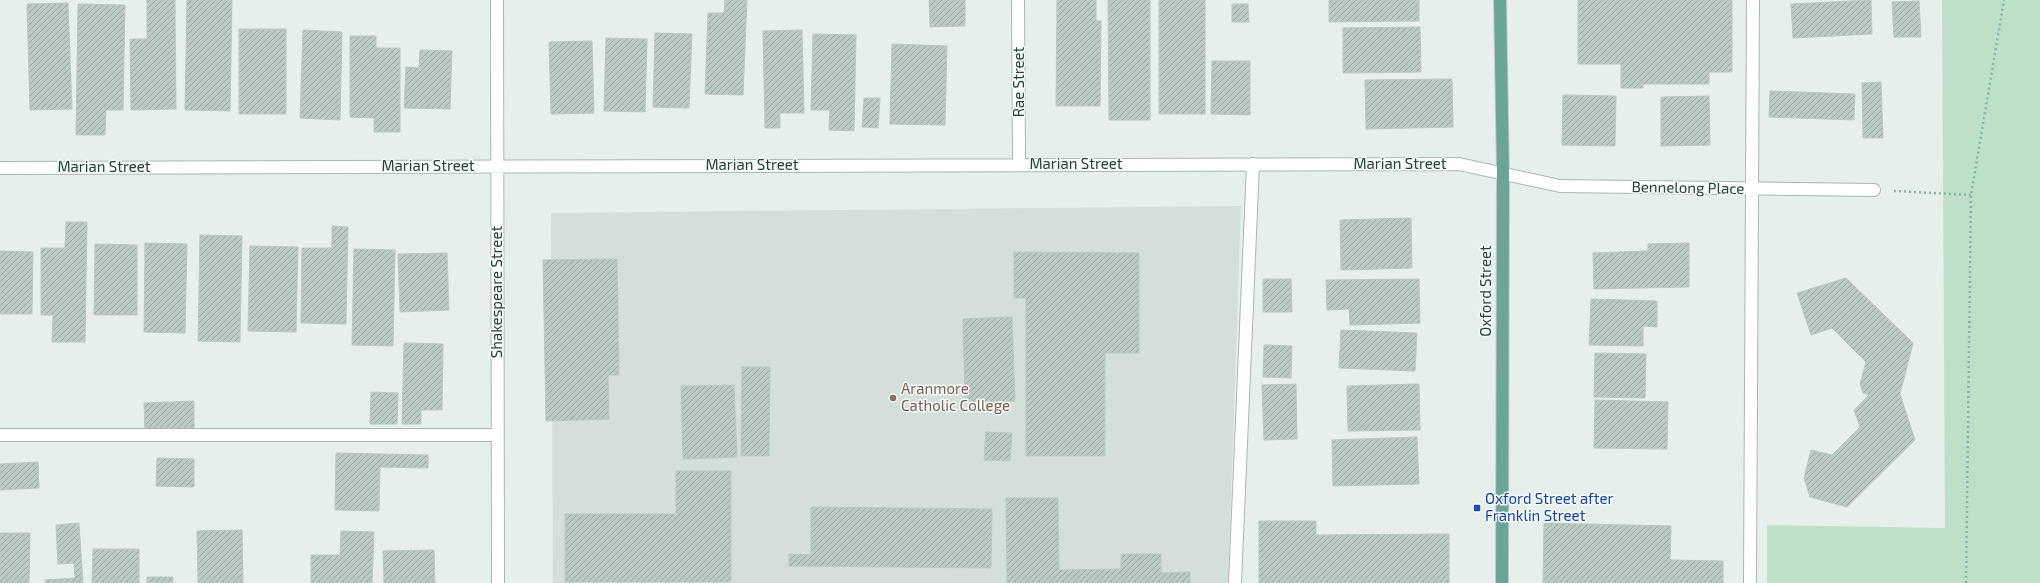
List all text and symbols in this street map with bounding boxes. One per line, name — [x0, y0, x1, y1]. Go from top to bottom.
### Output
street label: Rae Street — [1009, 46, 1027, 117]
street label: Marian Street — [1029, 154, 1123, 172]
street label: Marian Street — [1353, 154, 1447, 172]
street label: Marian Street — [705, 155, 799, 173]
street label: Marian Street — [381, 156, 475, 174]
street label: Marian Street — [57, 157, 151, 175]
street label: Bennelong Place — [1631, 177, 1745, 197]
street label: Shakespeare Street — [487, 226, 505, 358]
street label: Oxford Street — [1476, 245, 1494, 337]
place label: Aranmore Catholic College — [901, 379, 1010, 414]
marker: Aranmore Catholic College — [888, 393, 898, 403]
place label: Oxford Street after Franklin Street — [1485, 489, 1614, 524]
marker: Oxford Street after Franklin Street — [1472, 503, 1482, 513]

